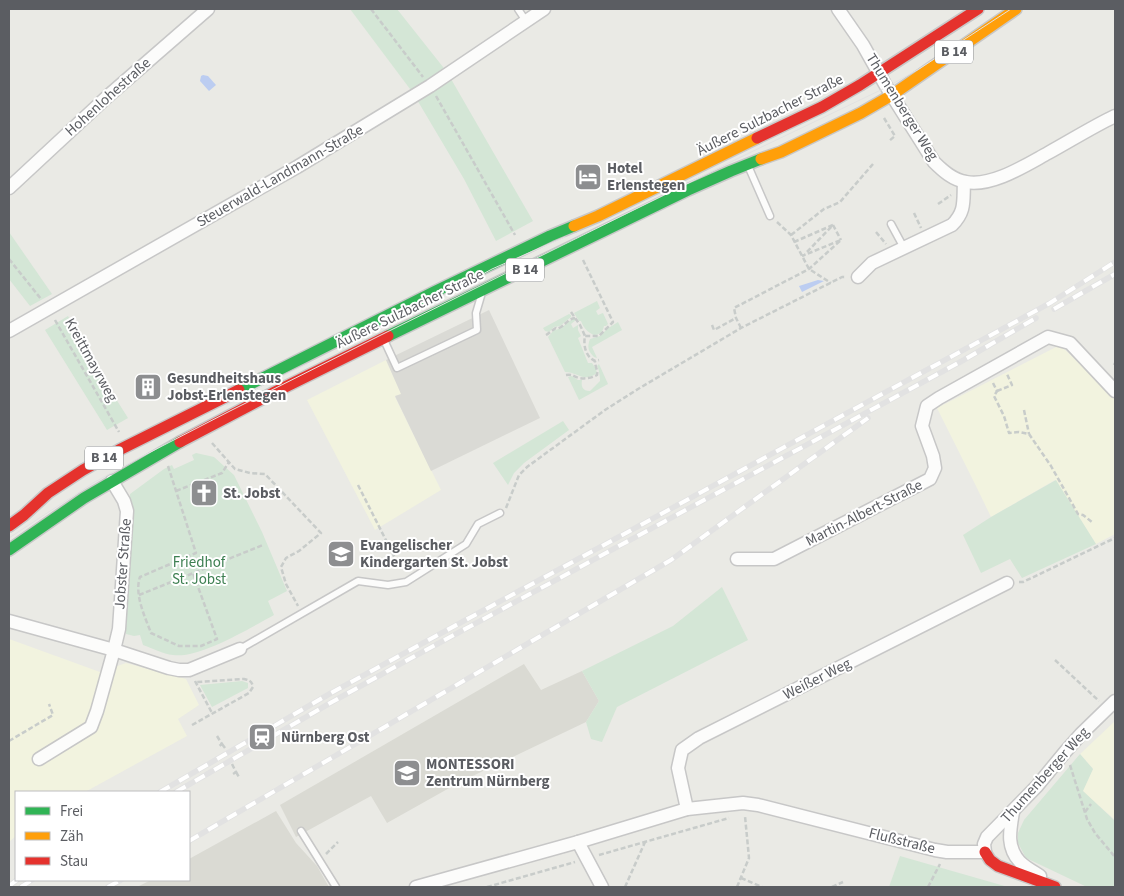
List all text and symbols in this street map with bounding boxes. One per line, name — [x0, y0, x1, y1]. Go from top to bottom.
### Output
road number: B 14 — [935, 41, 973, 64]
street label: Thumenberger Weg — [861, 49, 944, 165]
street label: Hohenlohestraße — [61, 53, 155, 141]
street label: Äußere Sulzbacher Straße — [693, 69, 847, 161]
street label: Steuerwald-Landmann-Straße — [193, 120, 367, 232]
place label: Hotel Erlenstegen — [607, 158, 685, 196]
hotel icon: Hotel Erlenstegen — [573, 162, 603, 192]
road number: B 14 — [506, 258, 544, 282]
street label: Äußere Sulzbacher Straße — [333, 264, 487, 354]
street label: Kreittmayrweg — [59, 314, 123, 406]
place label: Gesundheitshaus Jobst-Erlenstegen — [167, 368, 286, 406]
building icon: Gesundheitshaus Jobst-Erlenstegen — [133, 372, 163, 402]
road number: B 14 — [85, 446, 123, 469]
street label: Martin-Albert-Straße — [802, 474, 926, 552]
church icon: St. Jobst — [189, 478, 219, 508]
place label: St. Jobst — [223, 483, 281, 504]
street label: Jobster Straße — [109, 518, 137, 610]
place label: Evangelischer Kindergarten St. Jobst — [360, 535, 508, 573]
school or university icon: Evangelischer Kindergarten St. Jobst — [326, 539, 356, 569]
park label: Friedhof St. Jobst — [172, 552, 226, 590]
street label: Weißer Weg — [779, 653, 855, 705]
station icon: Nürnberg Ost — [247, 722, 277, 752]
street label: Thumenberger Weg — [996, 722, 1094, 828]
place label: Nürnberg Ost — [281, 727, 370, 748]
place label: MONTESSORI Zentrum Nürnberg — [426, 754, 550, 792]
school or university icon: MONTESSORI Zentrum Nürnberg — [392, 758, 422, 788]
legend — [15, 791, 190, 881]
text: Frei — [60, 801, 83, 822]
street label: Flußstraße — [867, 823, 937, 859]
text: Zäh — [60, 826, 84, 847]
text: Stau — [60, 851, 88, 872]

